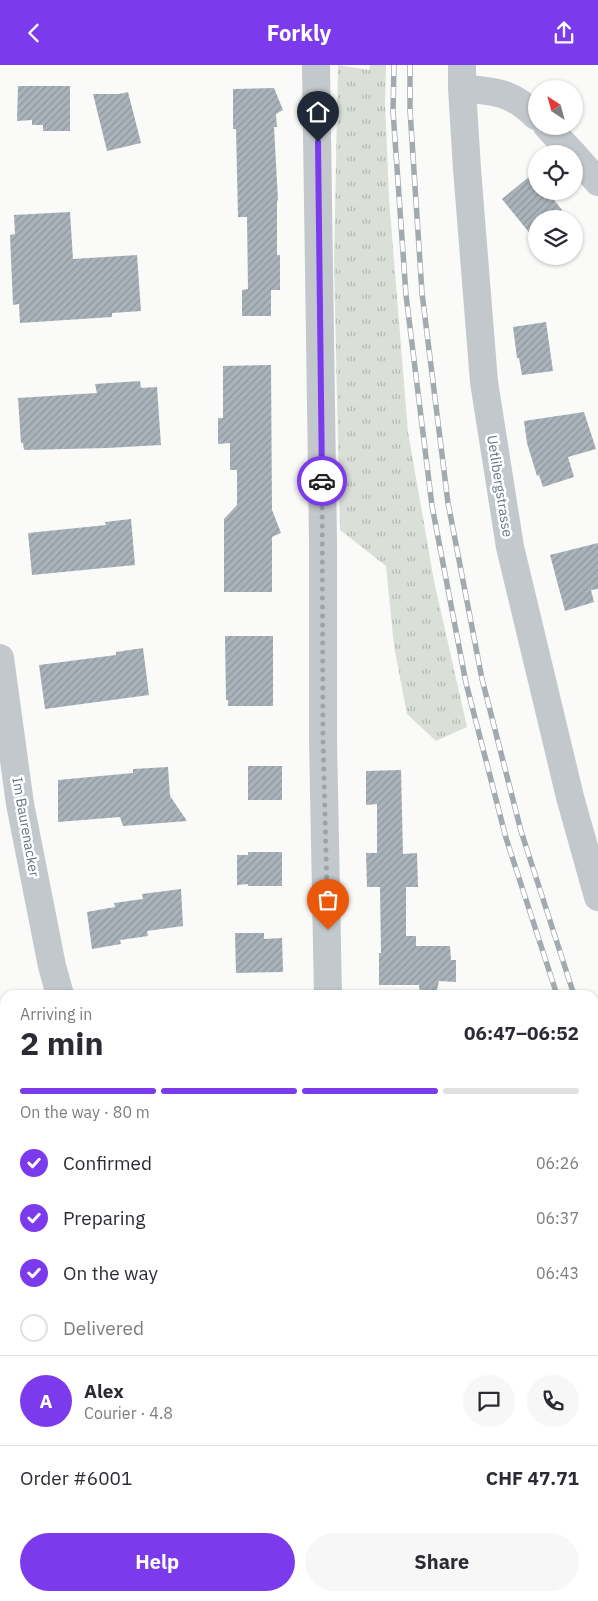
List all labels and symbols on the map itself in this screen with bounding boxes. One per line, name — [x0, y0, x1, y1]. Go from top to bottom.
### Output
north arrow — [528, 80, 582, 135]
pin — [297, 91, 339, 142]
street label: Uetlibergstrasse — [483, 434, 517, 539]
courier — [297, 456, 347, 506]
street label: Im Baurenacker — [8, 776, 44, 878]
pin — [307, 879, 349, 930]

